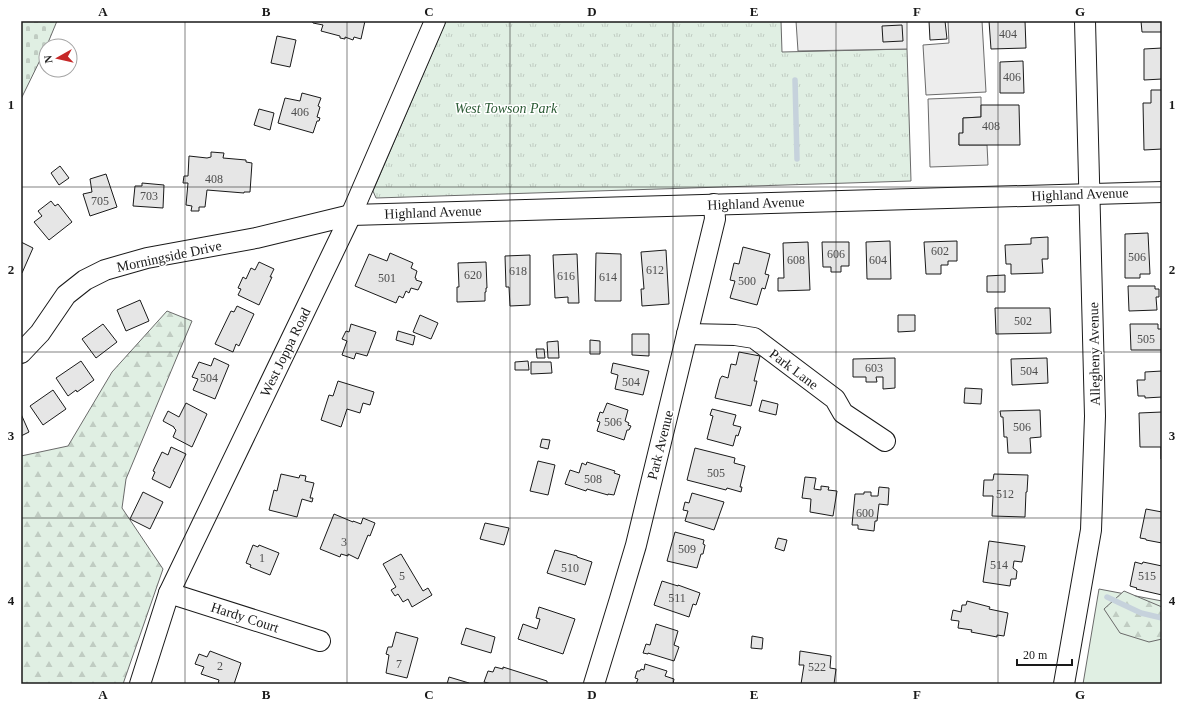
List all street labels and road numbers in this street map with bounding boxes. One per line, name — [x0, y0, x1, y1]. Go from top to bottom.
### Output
street label: Highland Avenue — [1031, 185, 1129, 204]
street label: Highland Avenue — [707, 194, 805, 213]
street label: Highland Avenue — [384, 203, 482, 222]
street label: Morningside Drive — [115, 238, 223, 275]
street label: Allegheny Avenue — [1086, 302, 1103, 406]
street label: West Joppa Road — [257, 305, 313, 399]
street label: Park Lane — [766, 346, 821, 393]
street label: Park Avenue — [645, 409, 676, 481]
street label: Hardy Court — [209, 599, 281, 636]

